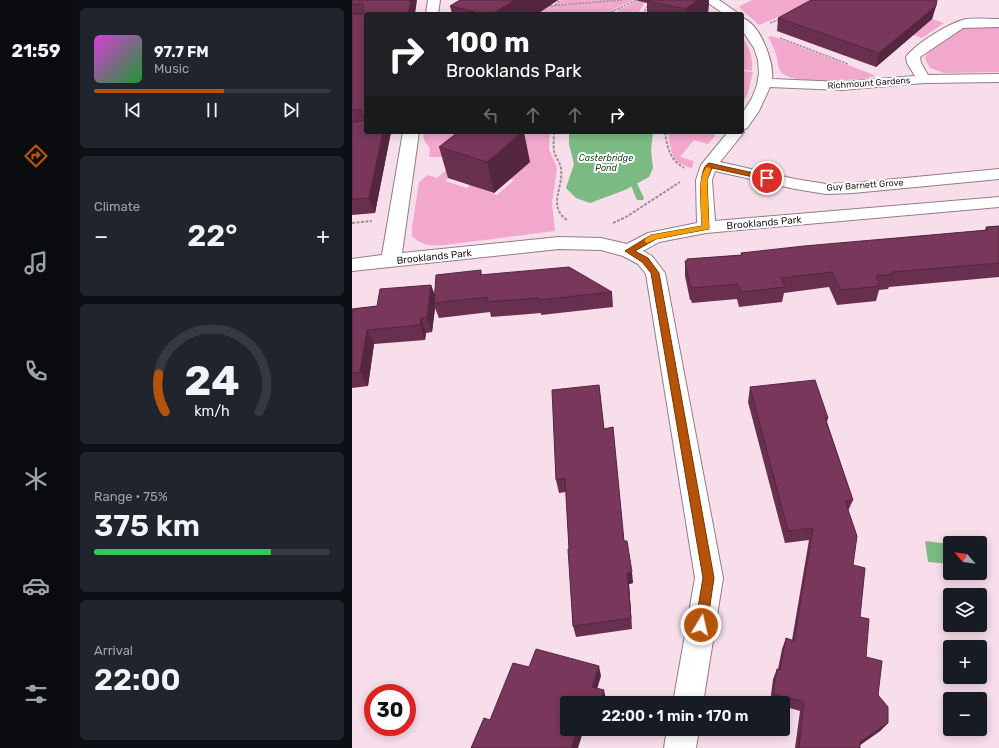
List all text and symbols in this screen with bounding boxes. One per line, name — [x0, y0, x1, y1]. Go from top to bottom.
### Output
text: 100 m — [446, 26, 530, 59]
icon: right — [380, 28, 432, 80]
text: 21:59 — [11, 40, 61, 62]
text: 97.7 FM — [154, 43, 209, 61]
text: Brooklands Park — [446, 60, 582, 82]
text: Music — [154, 61, 189, 76]
street label: Richmount Gardens — [827, 75, 911, 91]
icon: previous — [122, 99, 144, 121]
icon: pause — [201, 99, 223, 121]
icon: next — [280, 99, 302, 121]
icon: left — [480, 104, 502, 126]
icon: ahead — [522, 104, 544, 126]
icon: ahead — [564, 104, 586, 126]
icon: right — [606, 104, 628, 126]
icon: directions — [22, 142, 50, 170]
water label: Casterbridge Pond — [579, 153, 633, 173]
pin — [750, 161, 784, 195]
icon: arrive — [756, 167, 778, 189]
street label: Guy Barnett Grove — [826, 177, 904, 193]
text: Climate — [94, 199, 140, 214]
street label: Brooklands Park — [726, 214, 803, 232]
text: 22° — [187, 218, 237, 254]
text: − — [94, 223, 108, 250]
text: + — [316, 223, 330, 250]
street label: Brooklands Park — [396, 247, 473, 267]
icon: music — [22, 249, 50, 277]
text: 24 — [184, 356, 240, 405]
icon: phone — [22, 357, 50, 385]
text: km/h — [194, 403, 230, 420]
icon: climate — [22, 465, 50, 493]
text: Range · 75% — [94, 489, 168, 504]
text: 375 km — [94, 508, 200, 544]
north arrow — [943, 536, 987, 580]
map controls — [943, 536, 987, 736]
icon: car — [22, 572, 50, 600]
button: layers — [943, 588, 987, 632]
position arrow — [680, 604, 722, 646]
button: + — [943, 640, 987, 684]
text: Arrival — [94, 643, 133, 658]
text: 22:00 — [94, 662, 181, 698]
icon: filters — [22, 680, 50, 708]
speed limit sign: 30 — [364, 684, 416, 736]
button: − — [943, 692, 987, 736]
text: 22:00 · 1 min · 170 m — [602, 707, 748, 725]

